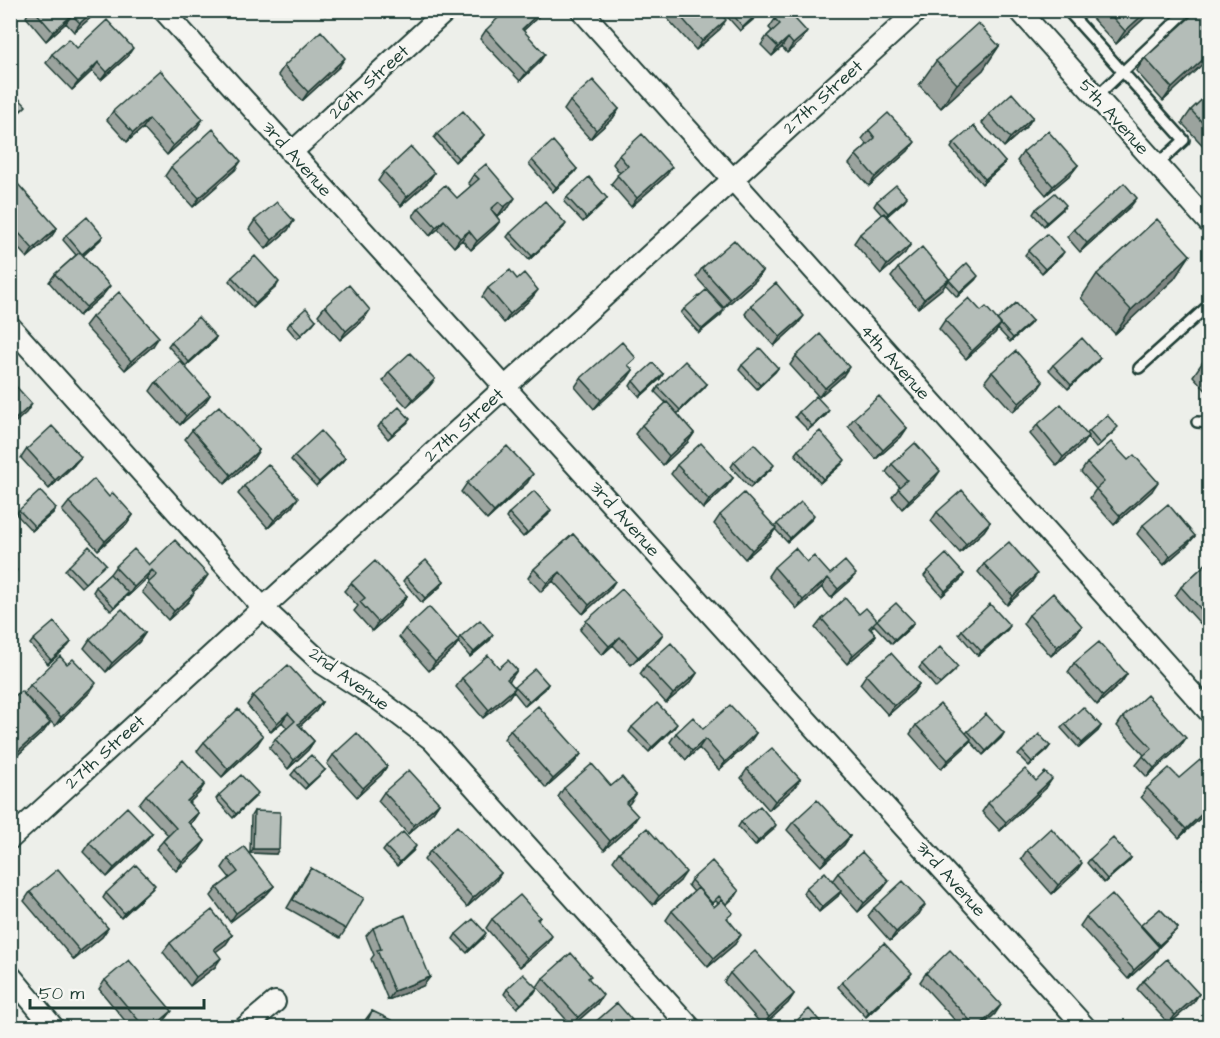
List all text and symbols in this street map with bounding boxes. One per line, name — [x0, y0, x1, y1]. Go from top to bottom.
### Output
street label: 26th Street — [323, 39, 415, 125]
street label: 27th Street — [777, 54, 869, 140]
street label: 5th Avenue — [1073, 73, 1155, 161]
street label: 3rd Avenue — [256, 116, 338, 202]
street label: 4th Avenue — [854, 319, 936, 406]
street label: 27th Street — [418, 382, 510, 468]
street label: 3rd Avenue — [584, 476, 666, 562]
street label: 2nd Avenue — [304, 641, 395, 717]
street label: 27th Street — [59, 709, 151, 795]
street label: 3rd Avenue — [910, 836, 992, 922]
scale bar — [30, 972, 204, 1010]
text: 50 m — [39, 981, 84, 1006]

